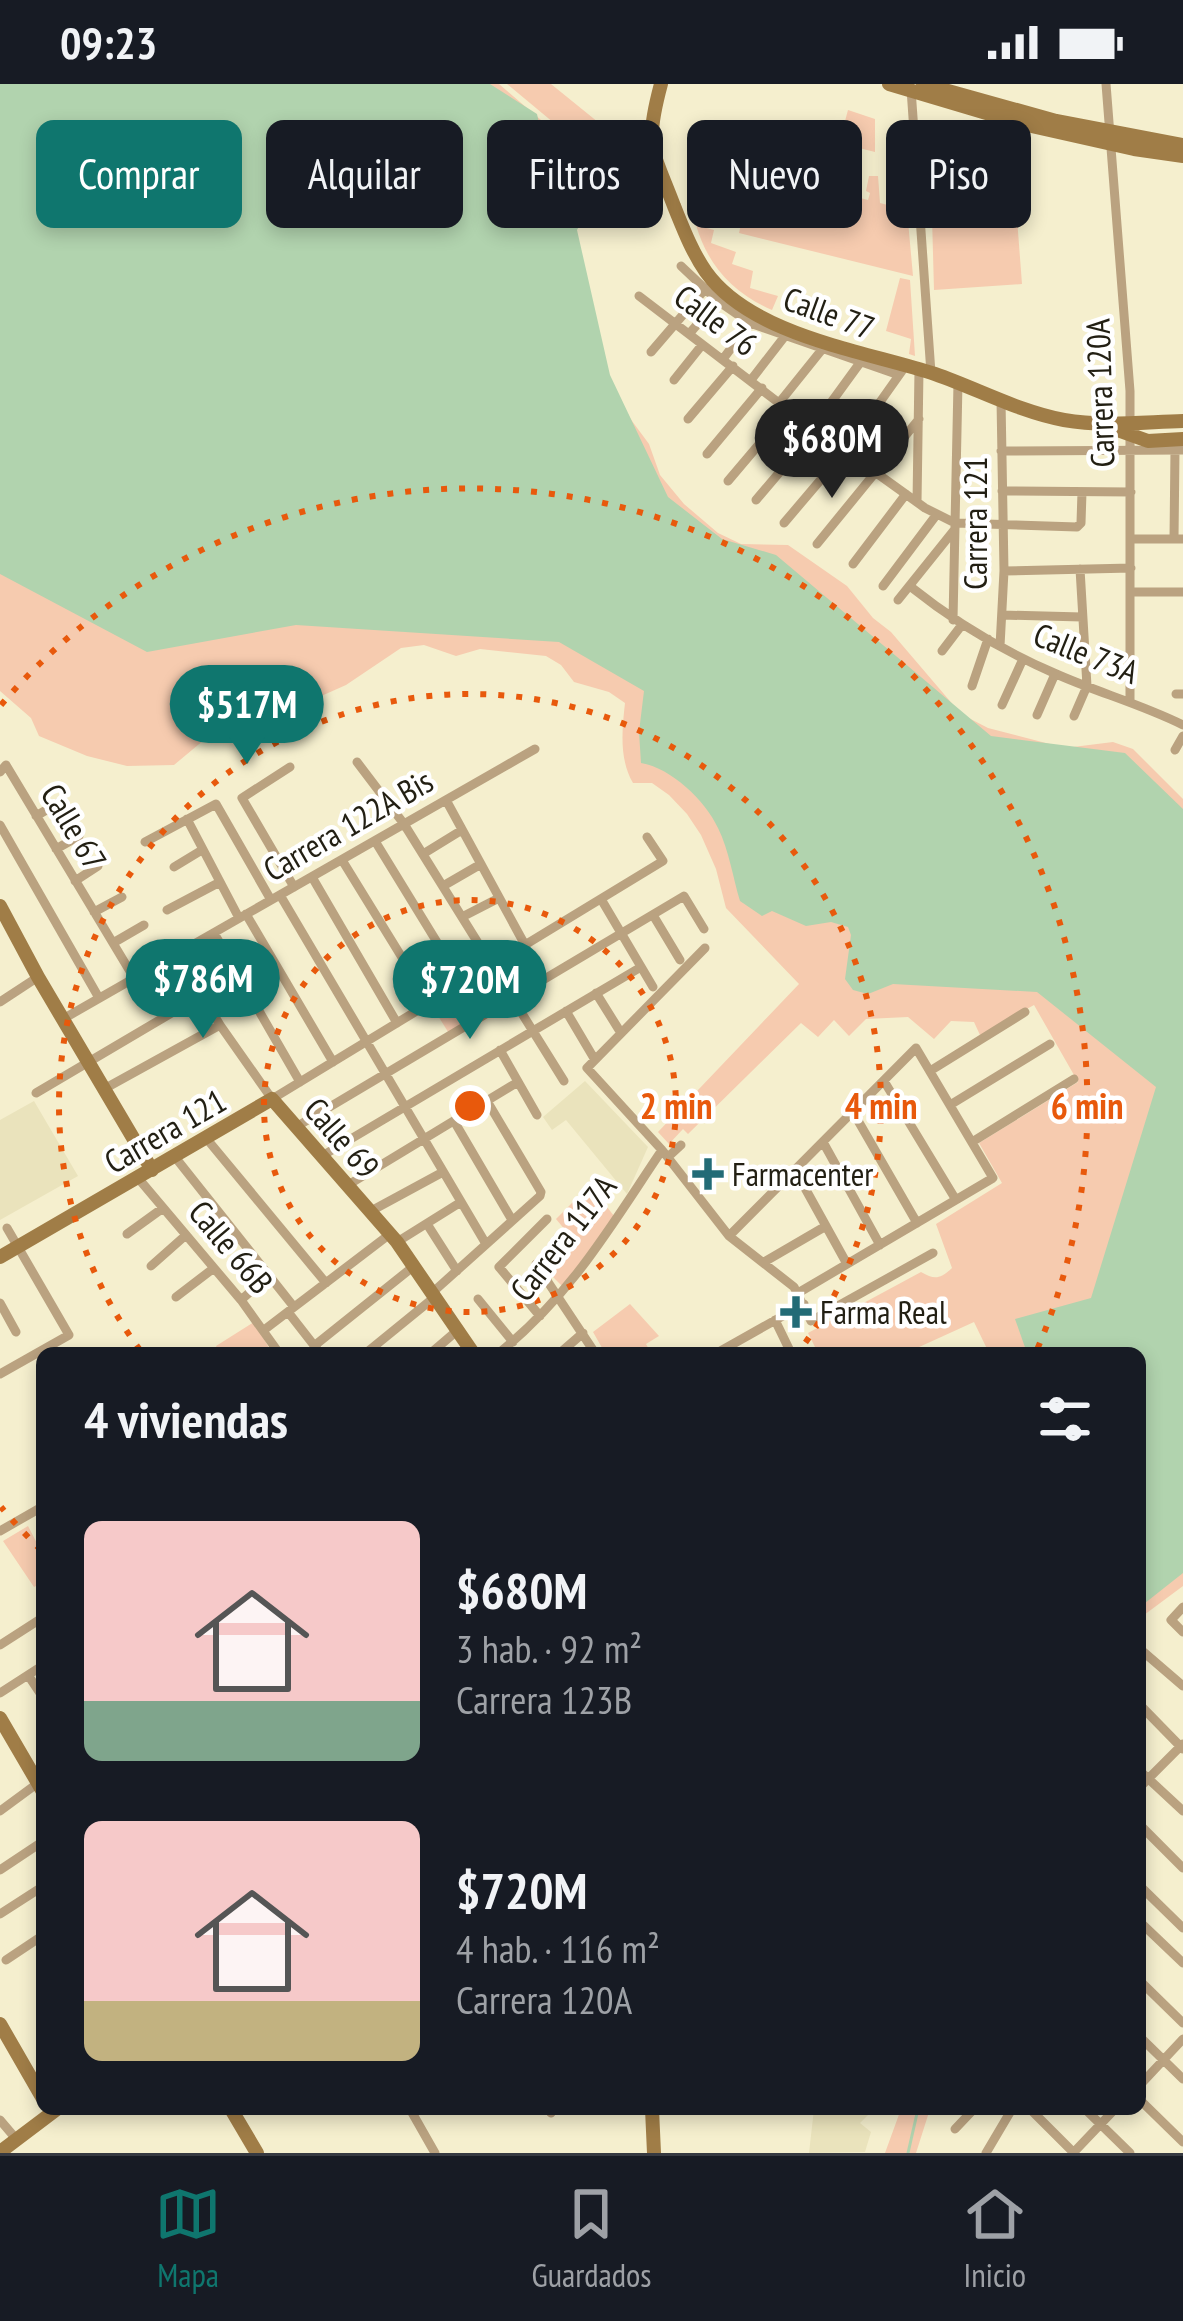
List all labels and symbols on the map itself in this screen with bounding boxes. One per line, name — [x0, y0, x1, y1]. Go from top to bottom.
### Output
street label: Calle 76 — [666, 274, 767, 365]
street label: Calle 77 — [778, 276, 880, 349]
street label: Carrera 120A — [1075, 317, 1124, 468]
pin: $680M — [748, 399, 916, 501]
street label: Carrera 121 — [953, 456, 996, 590]
street label: Calle 73A — [1028, 612, 1145, 693]
pin: $517M — [163, 665, 331, 767]
street label: Carrera 122A Bis — [255, 759, 440, 890]
street label: Calle 67 — [32, 776, 117, 878]
pin: $786M — [119, 939, 287, 1041]
pin: $720M — [386, 940, 554, 1042]
street label: Carrera 121 — [96, 1079, 233, 1183]
text: 2 min — [640, 1082, 712, 1129]
text: 4 min — [845, 1082, 917, 1129]
text: 6 min — [1051, 1082, 1123, 1129]
centre of rings — [449, 1085, 491, 1127]
street label: Calle 69 — [295, 1088, 389, 1187]
place label: Farmacenter — [732, 1152, 873, 1195]
marker: Farmacenter — [695, 1161, 721, 1187]
street label: Carrera 117A — [500, 1166, 625, 1309]
street label: Calle 66B — [180, 1191, 283, 1302]
place label: Farma Real — [820, 1290, 947, 1333]
marker: Farma Real — [783, 1299, 809, 1325]

